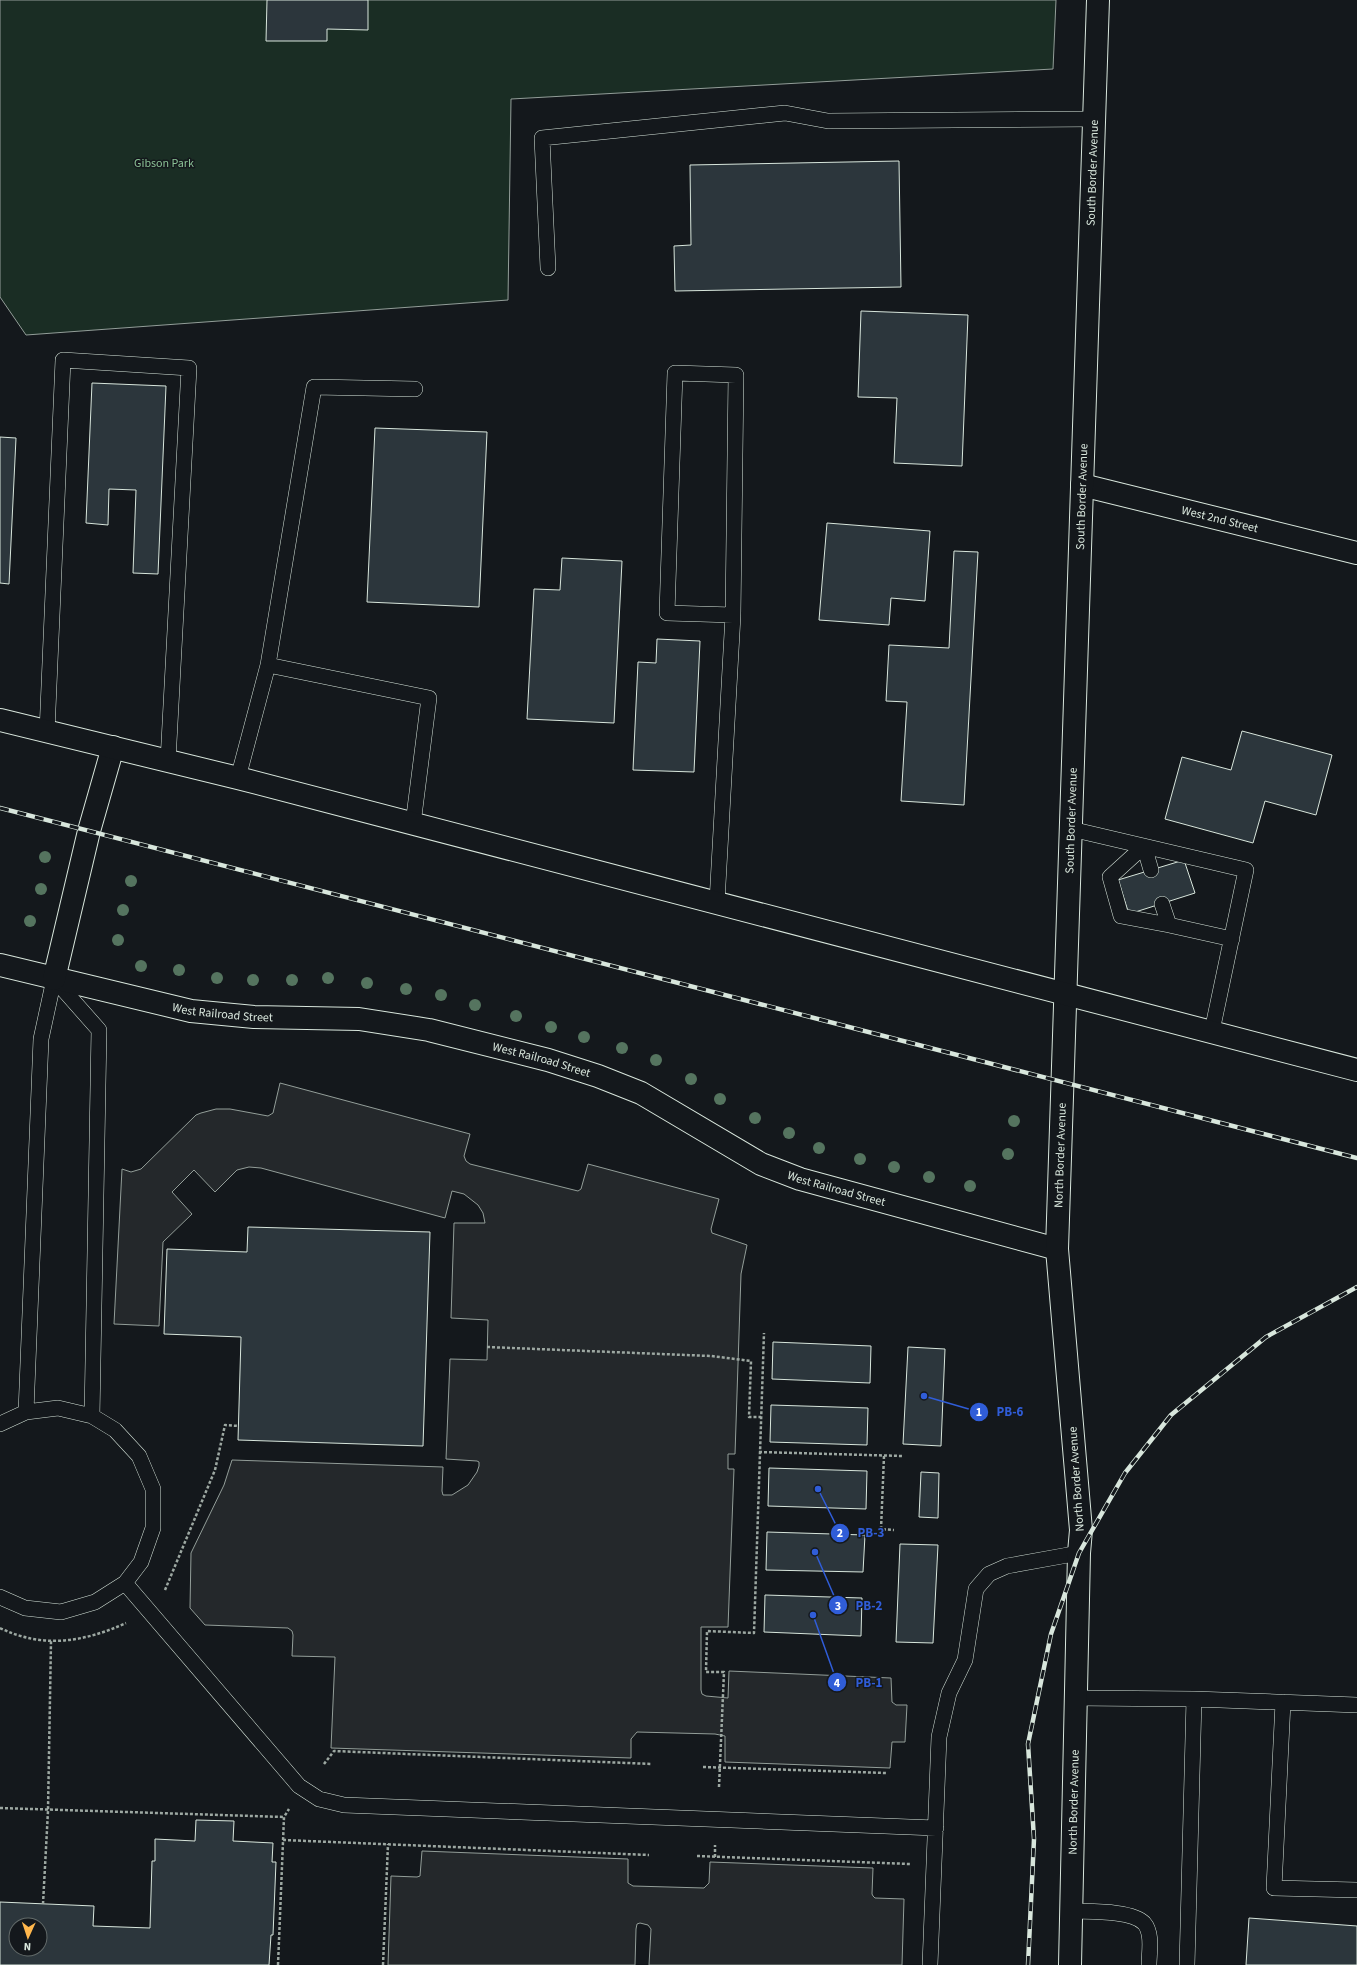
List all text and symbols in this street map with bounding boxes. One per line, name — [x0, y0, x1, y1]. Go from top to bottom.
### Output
street label: South Border Avenue — [1083, 119, 1103, 226]
park label: Gibson Park — [134, 155, 194, 172]
street label: South Border Avenue — [1072, 443, 1092, 550]
street label: West 2nd Street — [1180, 502, 1260, 537]
street label: South Border Avenue — [1061, 767, 1082, 874]
street label: West Railroad Street — [170, 999, 273, 1026]
street label: West Railroad Street — [491, 1038, 593, 1082]
street label: North Border Avenue — [1050, 1102, 1071, 1208]
street label: West Railroad Street — [785, 1167, 887, 1211]
callout: PB-6 — [969, 1399, 1032, 1424]
text: PB-6 — [997, 1403, 1024, 1421]
text: 1 — [976, 1404, 982, 1421]
street label: North Border Avenue — [1064, 1426, 1089, 1532]
callout: PB-3 — [830, 1520, 893, 1545]
text: PB-3 — [858, 1524, 885, 1542]
text: 2 — [837, 1525, 843, 1542]
callout: PB-2 — [828, 1593, 891, 1618]
text: PB-2 — [856, 1597, 883, 1615]
text: 3 — [835, 1598, 841, 1615]
callout: PB-1 — [827, 1670, 890, 1695]
text: PB-1 — [856, 1674, 883, 1692]
text: 4 — [834, 1675, 841, 1692]
street label: North Border Avenue — [1064, 1749, 1084, 1855]
north arrow — [8, 1917, 48, 1957]
text: N — [23, 1939, 32, 1954]

